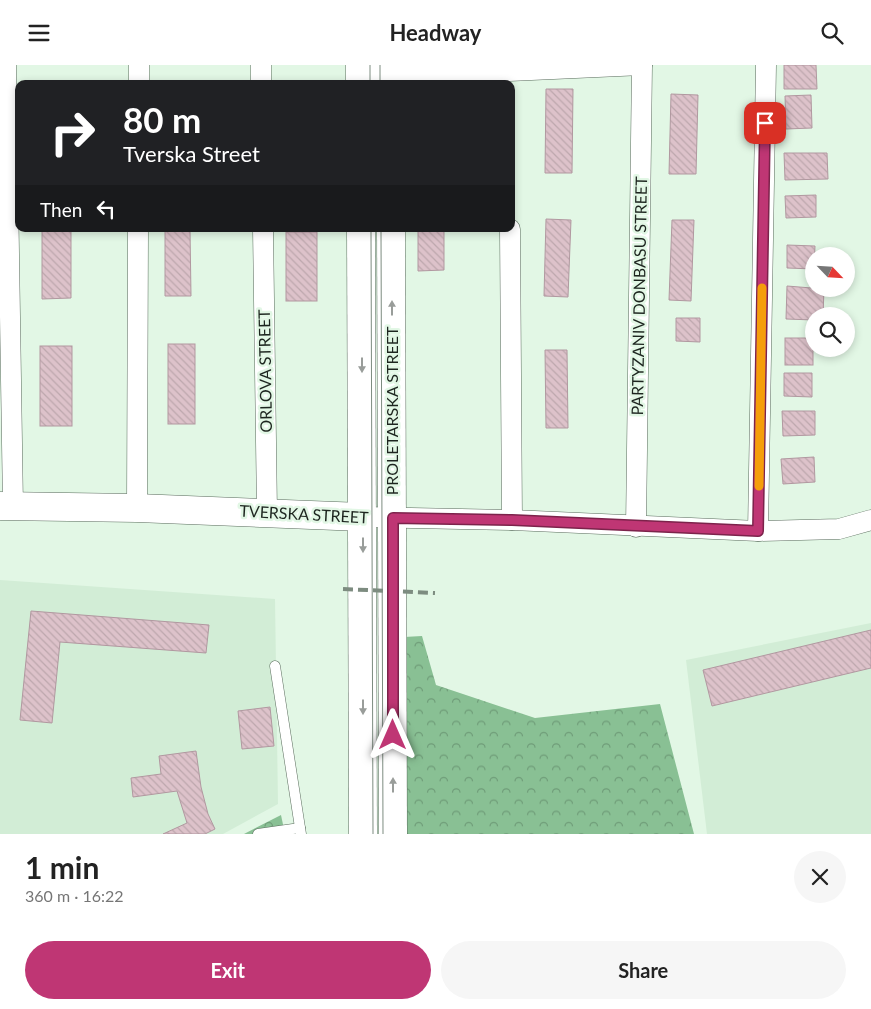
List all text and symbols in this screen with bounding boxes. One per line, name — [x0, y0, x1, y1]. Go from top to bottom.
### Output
icon: menu — [25, 19, 53, 47]
text: Headway — [390, 19, 481, 46]
icon: search — [818, 19, 846, 47]
text: 80 m — [123, 98, 201, 140]
icon: right — [40, 100, 105, 165]
pin — [744, 102, 786, 144]
icon: arrive — [751, 109, 779, 137]
text: Tverska Street — [123, 140, 260, 167]
street label: PARTYZANIV DONBASU STREET — [627, 176, 650, 416]
icon: left — [92, 195, 120, 223]
text: Then — [40, 198, 82, 221]
north arrow — [805, 247, 855, 297]
map controls — [805, 247, 855, 357]
one-way arrow — [388, 300, 396, 316]
button: search — [805, 307, 855, 357]
street label: ORLOVA STREET — [254, 309, 275, 433]
street label: PROLETARSKA STREET — [382, 326, 401, 495]
one-way arrow — [358, 357, 366, 373]
street label: TVERSKA STREET — [239, 501, 370, 526]
one-way arrow — [359, 537, 367, 553]
one-way arrow — [359, 700, 367, 716]
position arrow — [366, 708, 418, 760]
one-way arrow — [389, 777, 397, 793]
text: 1 min — [25, 849, 99, 885]
button: close — [794, 851, 846, 903]
text: 360 m · 16:22 — [25, 886, 124, 905]
button: Exit — [25, 941, 431, 999]
button: Share — [441, 941, 846, 999]

